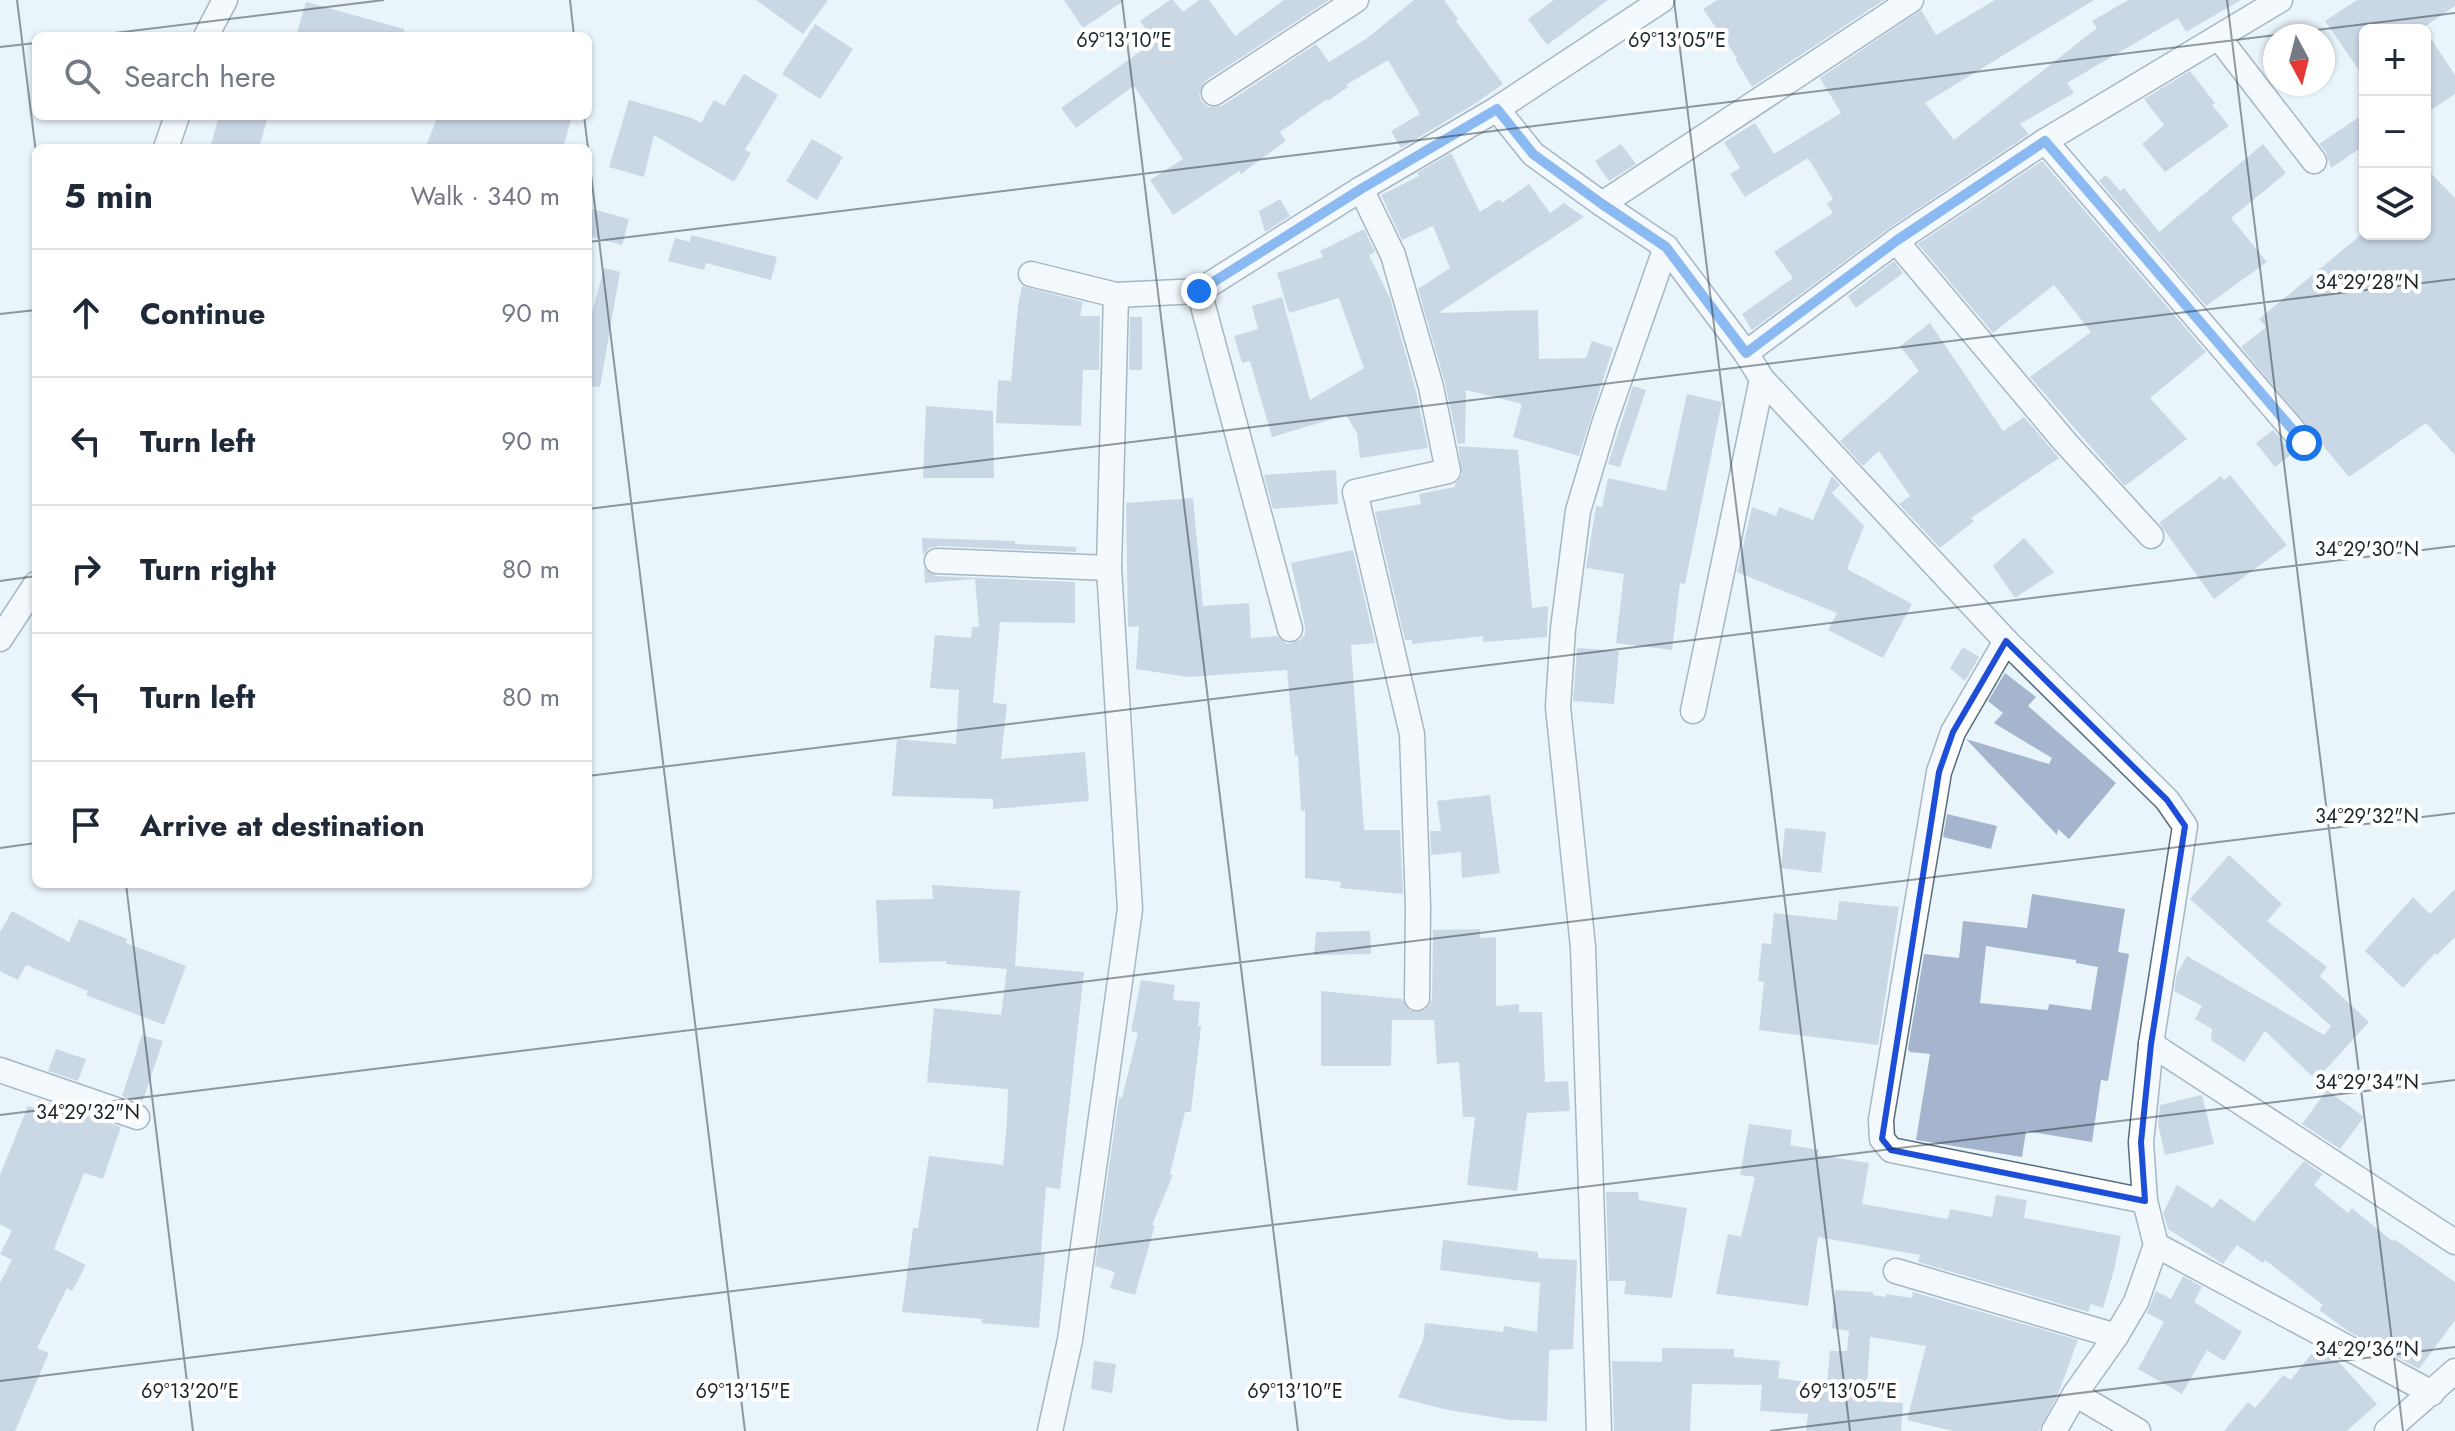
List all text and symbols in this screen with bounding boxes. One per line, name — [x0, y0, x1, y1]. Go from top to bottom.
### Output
north arrow — [2263, 24, 2335, 96]
map controls — [2359, 24, 2431, 240]
button: + — [2359, 24, 2431, 96]
text: 69°13'10"E — [1076, 26, 1172, 55]
text: 69°13'05"E — [1628, 26, 1726, 55]
search box — [32, 32, 592, 120]
icon: search — [60, 54, 104, 98]
text: Search here — [124, 55, 276, 98]
button: − — [2359, 96, 2431, 168]
button: layers — [2359, 168, 2431, 240]
text: 5 min — [64, 172, 153, 221]
text: Walk · 340 m — [410, 177, 560, 215]
text: 34°29'28"N — [2315, 268, 2419, 297]
route end — [1181, 273, 1217, 309]
icon: ahead — [64, 291, 108, 335]
text: Continue — [140, 292, 266, 335]
text: 90 m — [501, 294, 560, 332]
icon: left — [64, 419, 108, 463]
text: Turn left — [140, 420, 255, 463]
text: 90 m — [501, 422, 560, 460]
route start — [2286, 425, 2322, 461]
text: 34°29'30"N — [2315, 535, 2419, 564]
icon: right — [64, 547, 108, 591]
text: Turn right — [140, 548, 276, 591]
text: 80 m — [502, 550, 560, 588]
icon: left — [64, 675, 108, 719]
text: Turn left — [140, 676, 255, 719]
text: 80 m — [502, 678, 560, 716]
text: 34°29'32"N — [2315, 802, 2419, 831]
icon: arrive — [64, 803, 108, 847]
text: Arrive at destination — [140, 804, 425, 847]
text: 34°29'34"N — [2315, 1068, 2419, 1097]
text: 34°29'32"N — [36, 1098, 140, 1127]
text: 34°29'36"N — [2315, 1335, 2419, 1364]
text: 69°13'20"E — [141, 1377, 239, 1406]
text: 69°13'15"E — [696, 1377, 790, 1406]
text: 69°13'10"E — [1247, 1377, 1343, 1406]
text: 69°13'05"E — [1799, 1377, 1897, 1406]

